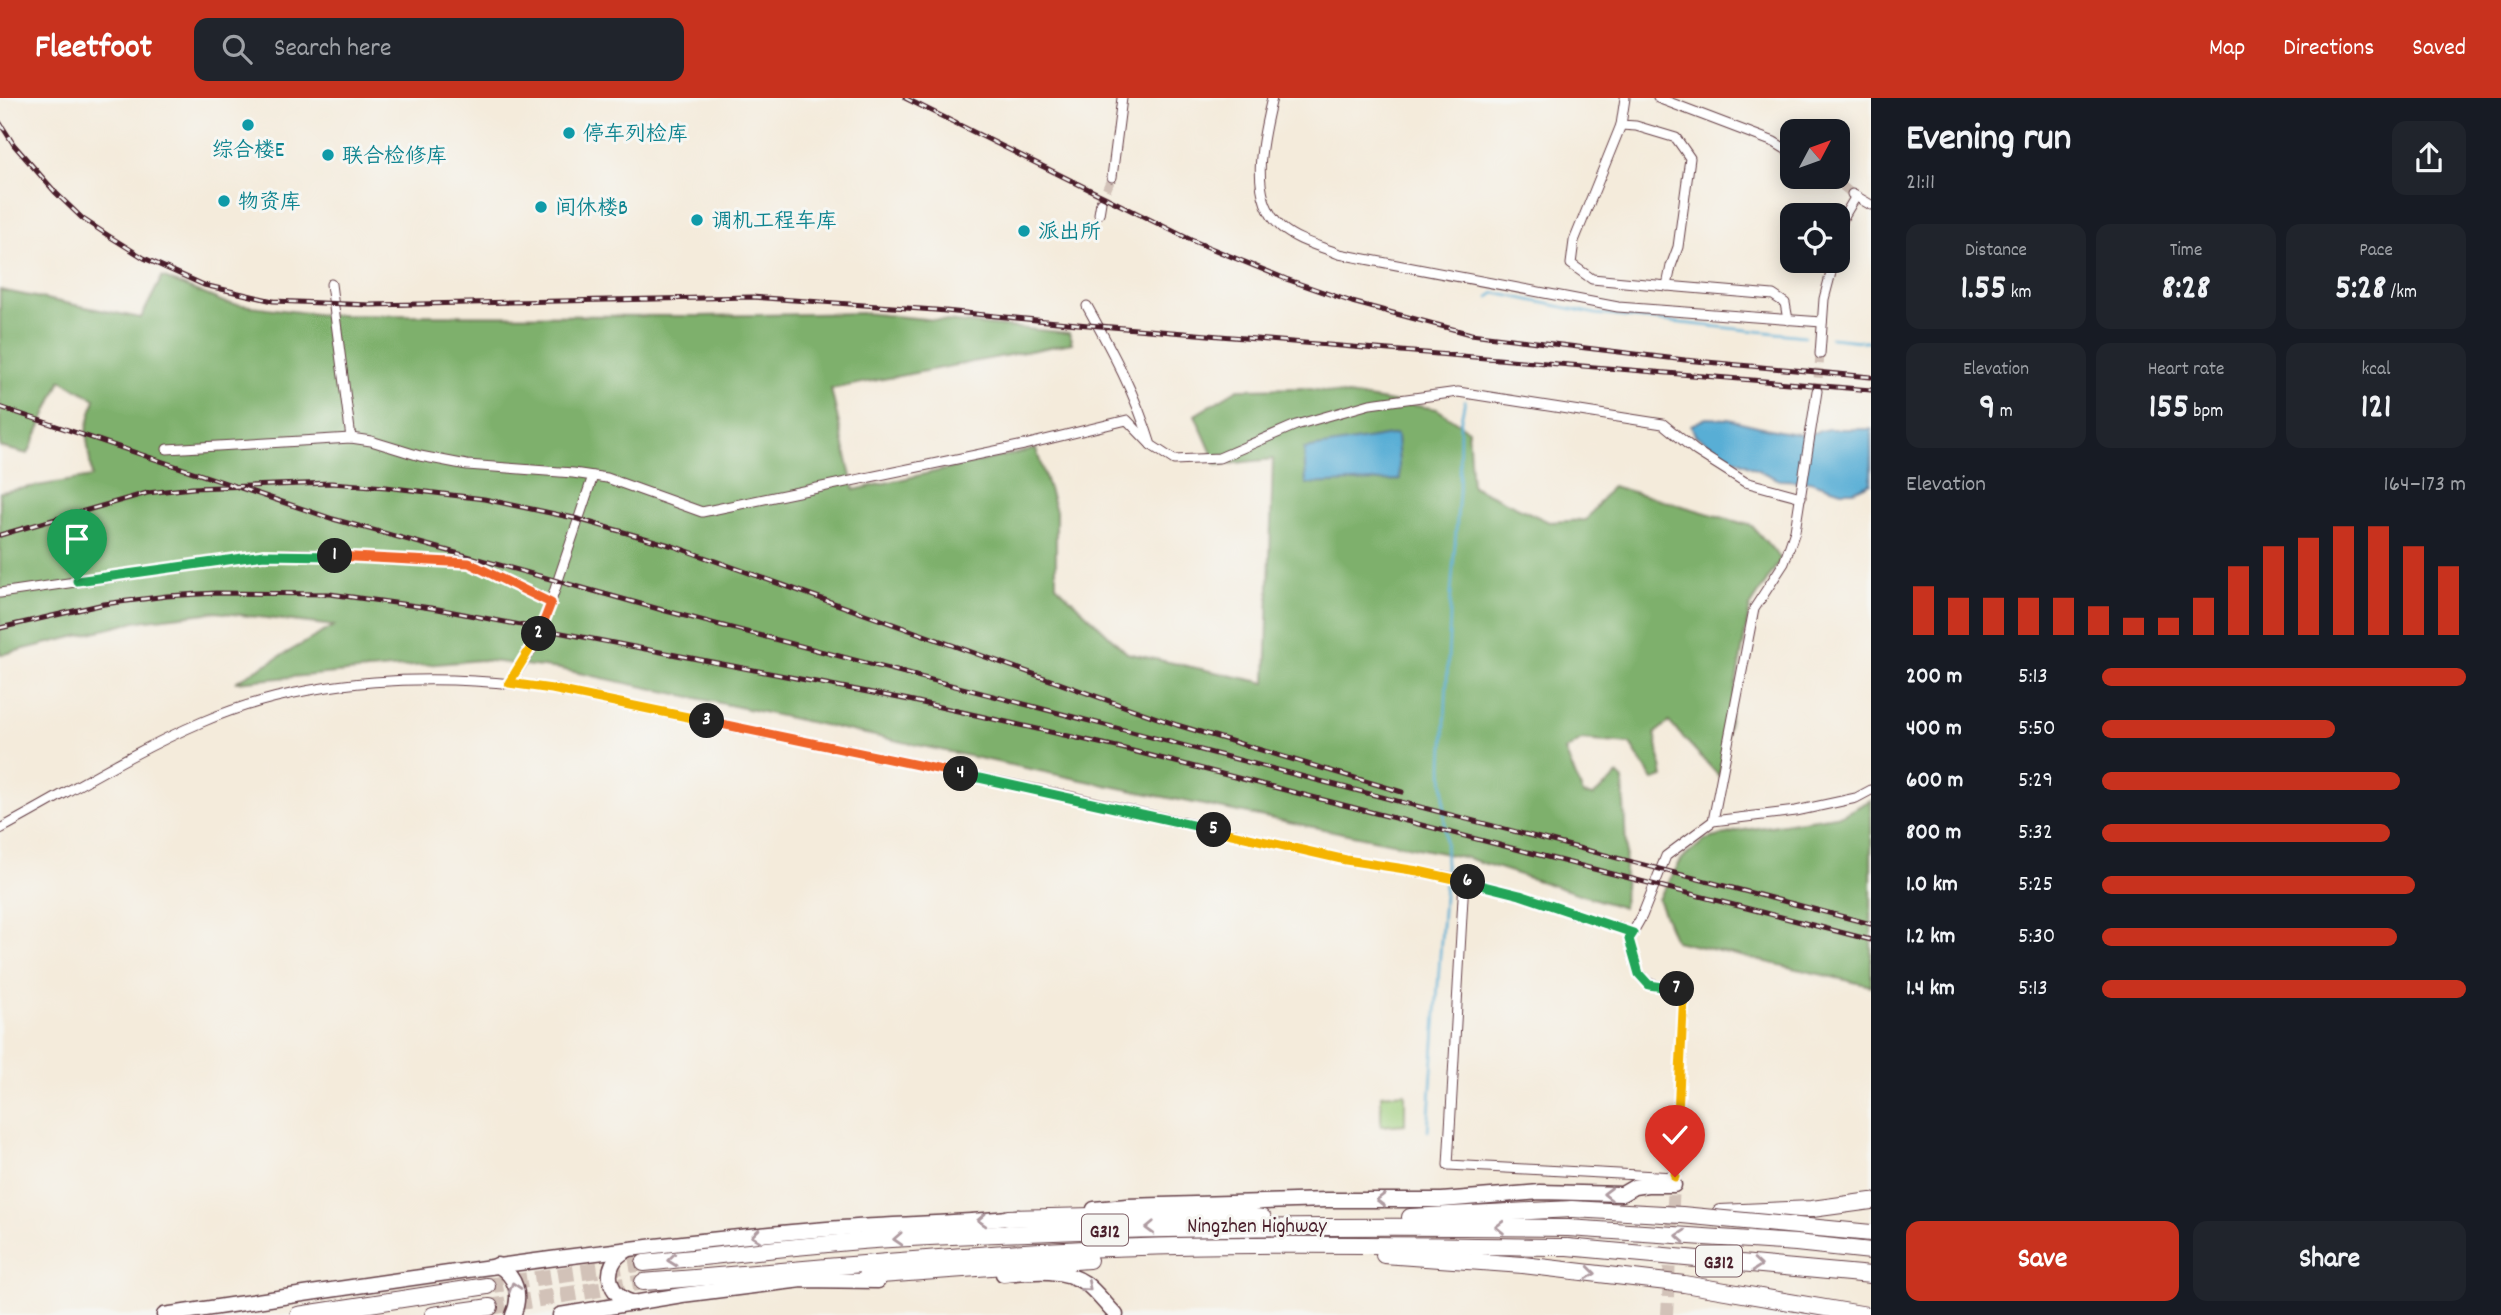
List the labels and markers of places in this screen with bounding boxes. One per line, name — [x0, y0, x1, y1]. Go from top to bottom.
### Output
marker: 综合楼E — [240, 117, 256, 133]
place label: 停车列检库 — [583, 121, 688, 151]
marker: 停车列检库 — [561, 125, 577, 141]
place label: 综合楼E — [212, 137, 285, 167]
place label: 联合检修库 — [342, 143, 447, 173]
marker: 联合检修库 — [320, 147, 336, 163]
place label: 物资库 — [238, 189, 301, 219]
marker: 物资库 — [216, 193, 232, 209]
place label: 间休楼B — [555, 195, 628, 225]
marker: 间休楼B — [533, 199, 549, 215]
place label: 调机工程车库 — [711, 208, 837, 238]
marker: 调机工程车库 — [689, 212, 705, 228]
place label: 派出所 — [1038, 219, 1101, 249]
marker: 派出所 — [1016, 223, 1032, 239]
pin — [47, 509, 107, 581]
pin: 1 — [318, 538, 352, 574]
pin: 2 — [522, 616, 556, 652]
pin: 3 — [690, 704, 724, 738]
pin: 4 — [944, 756, 978, 792]
pin: 5 — [1196, 812, 1232, 848]
pin: 6 — [1450, 864, 1486, 900]
pin: 7 — [1660, 972, 1694, 1006]
pin — [1645, 1105, 1705, 1177]

